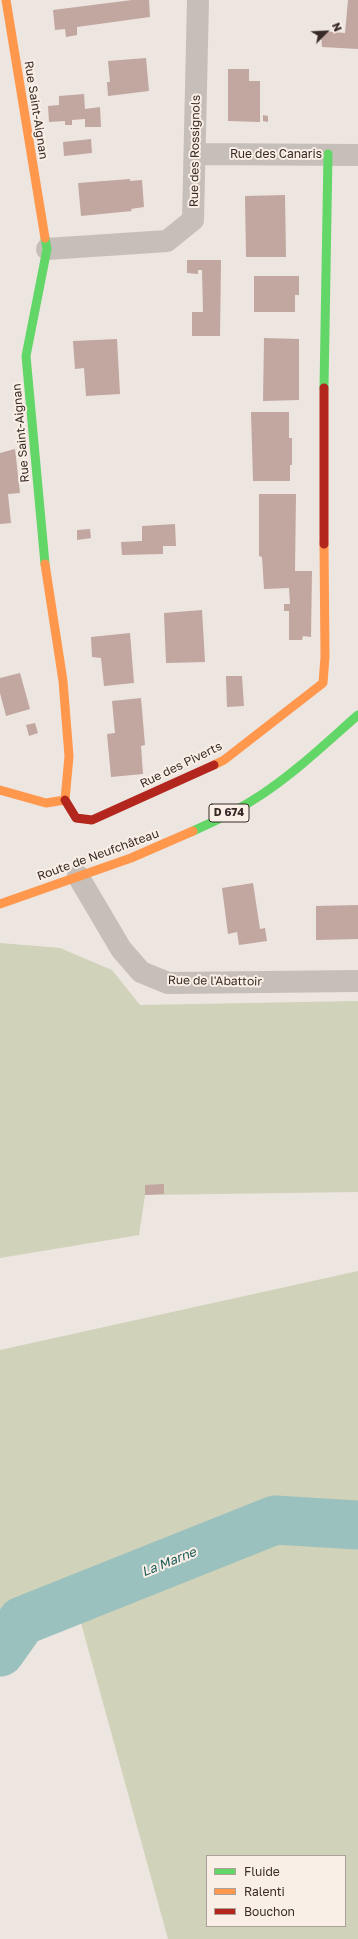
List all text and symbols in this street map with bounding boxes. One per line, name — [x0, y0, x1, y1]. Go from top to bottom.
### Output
north arrow — [306, 12, 346, 52]
text: N — [330, 20, 345, 33]
street label: Rue Saint-Aignan — [21, 60, 51, 160]
street label: Rue des Rossignols — [187, 95, 203, 207]
street label: Rue des Canaris — [230, 147, 322, 161]
street label: Rue Saint-Aignan — [9, 383, 33, 483]
street label: Rue des Piverts — [138, 739, 224, 791]
road number: D 674 — [209, 804, 249, 822]
street label: Route de Neufchâteau — [35, 826, 161, 884]
street label: Rue de l'Abattoir — [168, 973, 262, 989]
water label: La Marne — [140, 1544, 198, 1580]
legend — [206, 1855, 346, 1927]
text: Fluide — [244, 1864, 280, 1879]
text: Ralenti — [244, 1884, 285, 1899]
text: Bouchon — [244, 1904, 295, 1919]

